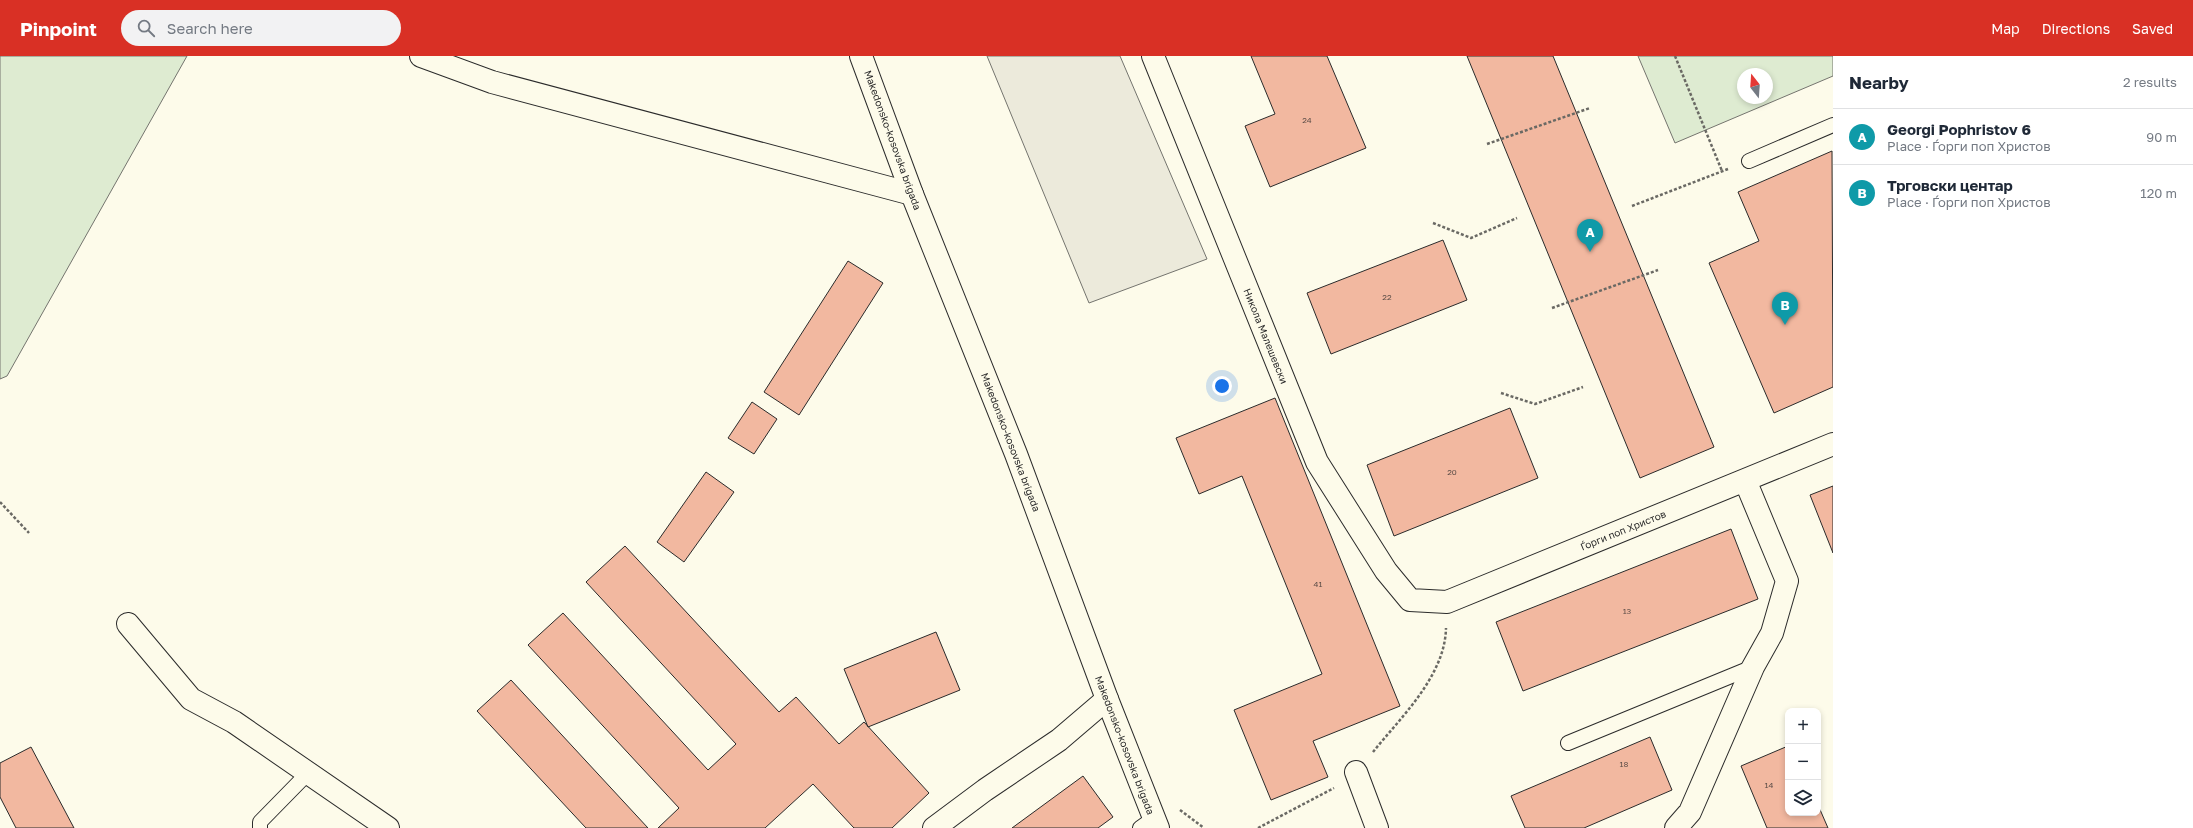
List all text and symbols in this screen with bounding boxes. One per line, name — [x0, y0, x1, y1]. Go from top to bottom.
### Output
search box — [121, 10, 401, 46]
text: Pinpoint — [20, 17, 97, 40]
icon: search — [135, 17, 157, 39]
text: Search here — [167, 19, 253, 37]
text: Map — [1991, 20, 2020, 37]
text: Directions — [2042, 20, 2110, 37]
text: Saved — [2132, 20, 2173, 37]
street label: Makedonsko-kosovska brigada — [862, 68, 924, 212]
north arrow — [1737, 68, 1773, 104]
text: Nearby — [1849, 72, 1909, 93]
text: 2 results — [2123, 74, 2177, 90]
house number: 24 — [1302, 115, 1312, 125]
text: Georgi Pophristov 6 — [1887, 120, 2031, 138]
text: A — [1857, 129, 1867, 145]
text: 90 m — [2146, 129, 2177, 145]
text: Place · Ѓорги поп Христов — [1887, 138, 2050, 154]
text: Трговски центар — [1887, 176, 2013, 194]
text: B — [1857, 185, 1867, 201]
text: 120 m — [2140, 185, 2177, 201]
text: Place · Ѓорги поп Христов — [1887, 194, 2050, 210]
pin: A — [1577, 219, 1603, 252]
street label: Никола Малешевски — [1241, 287, 1291, 385]
house number: 22 — [1382, 292, 1392, 302]
pin: B — [1772, 292, 1798, 325]
street label: Makedonsko-kosovska brigada — [979, 371, 1043, 513]
your location — [1212, 376, 1232, 396]
house number: 20 — [1447, 467, 1457, 477]
street label: Ѓорги поп Христов — [1579, 507, 1668, 553]
house number: 41 — [1314, 579, 1322, 589]
house number: 13 — [1623, 606, 1632, 616]
street label: Makedonsko-kosovska brigada — [1093, 674, 1157, 816]
map controls — [1785, 708, 1821, 816]
button: + — [1785, 708, 1821, 744]
button: − — [1785, 744, 1821, 780]
house number: 18 — [1620, 759, 1628, 769]
house number: 14 — [1765, 780, 1773, 790]
button: layers — [1785, 780, 1821, 816]

